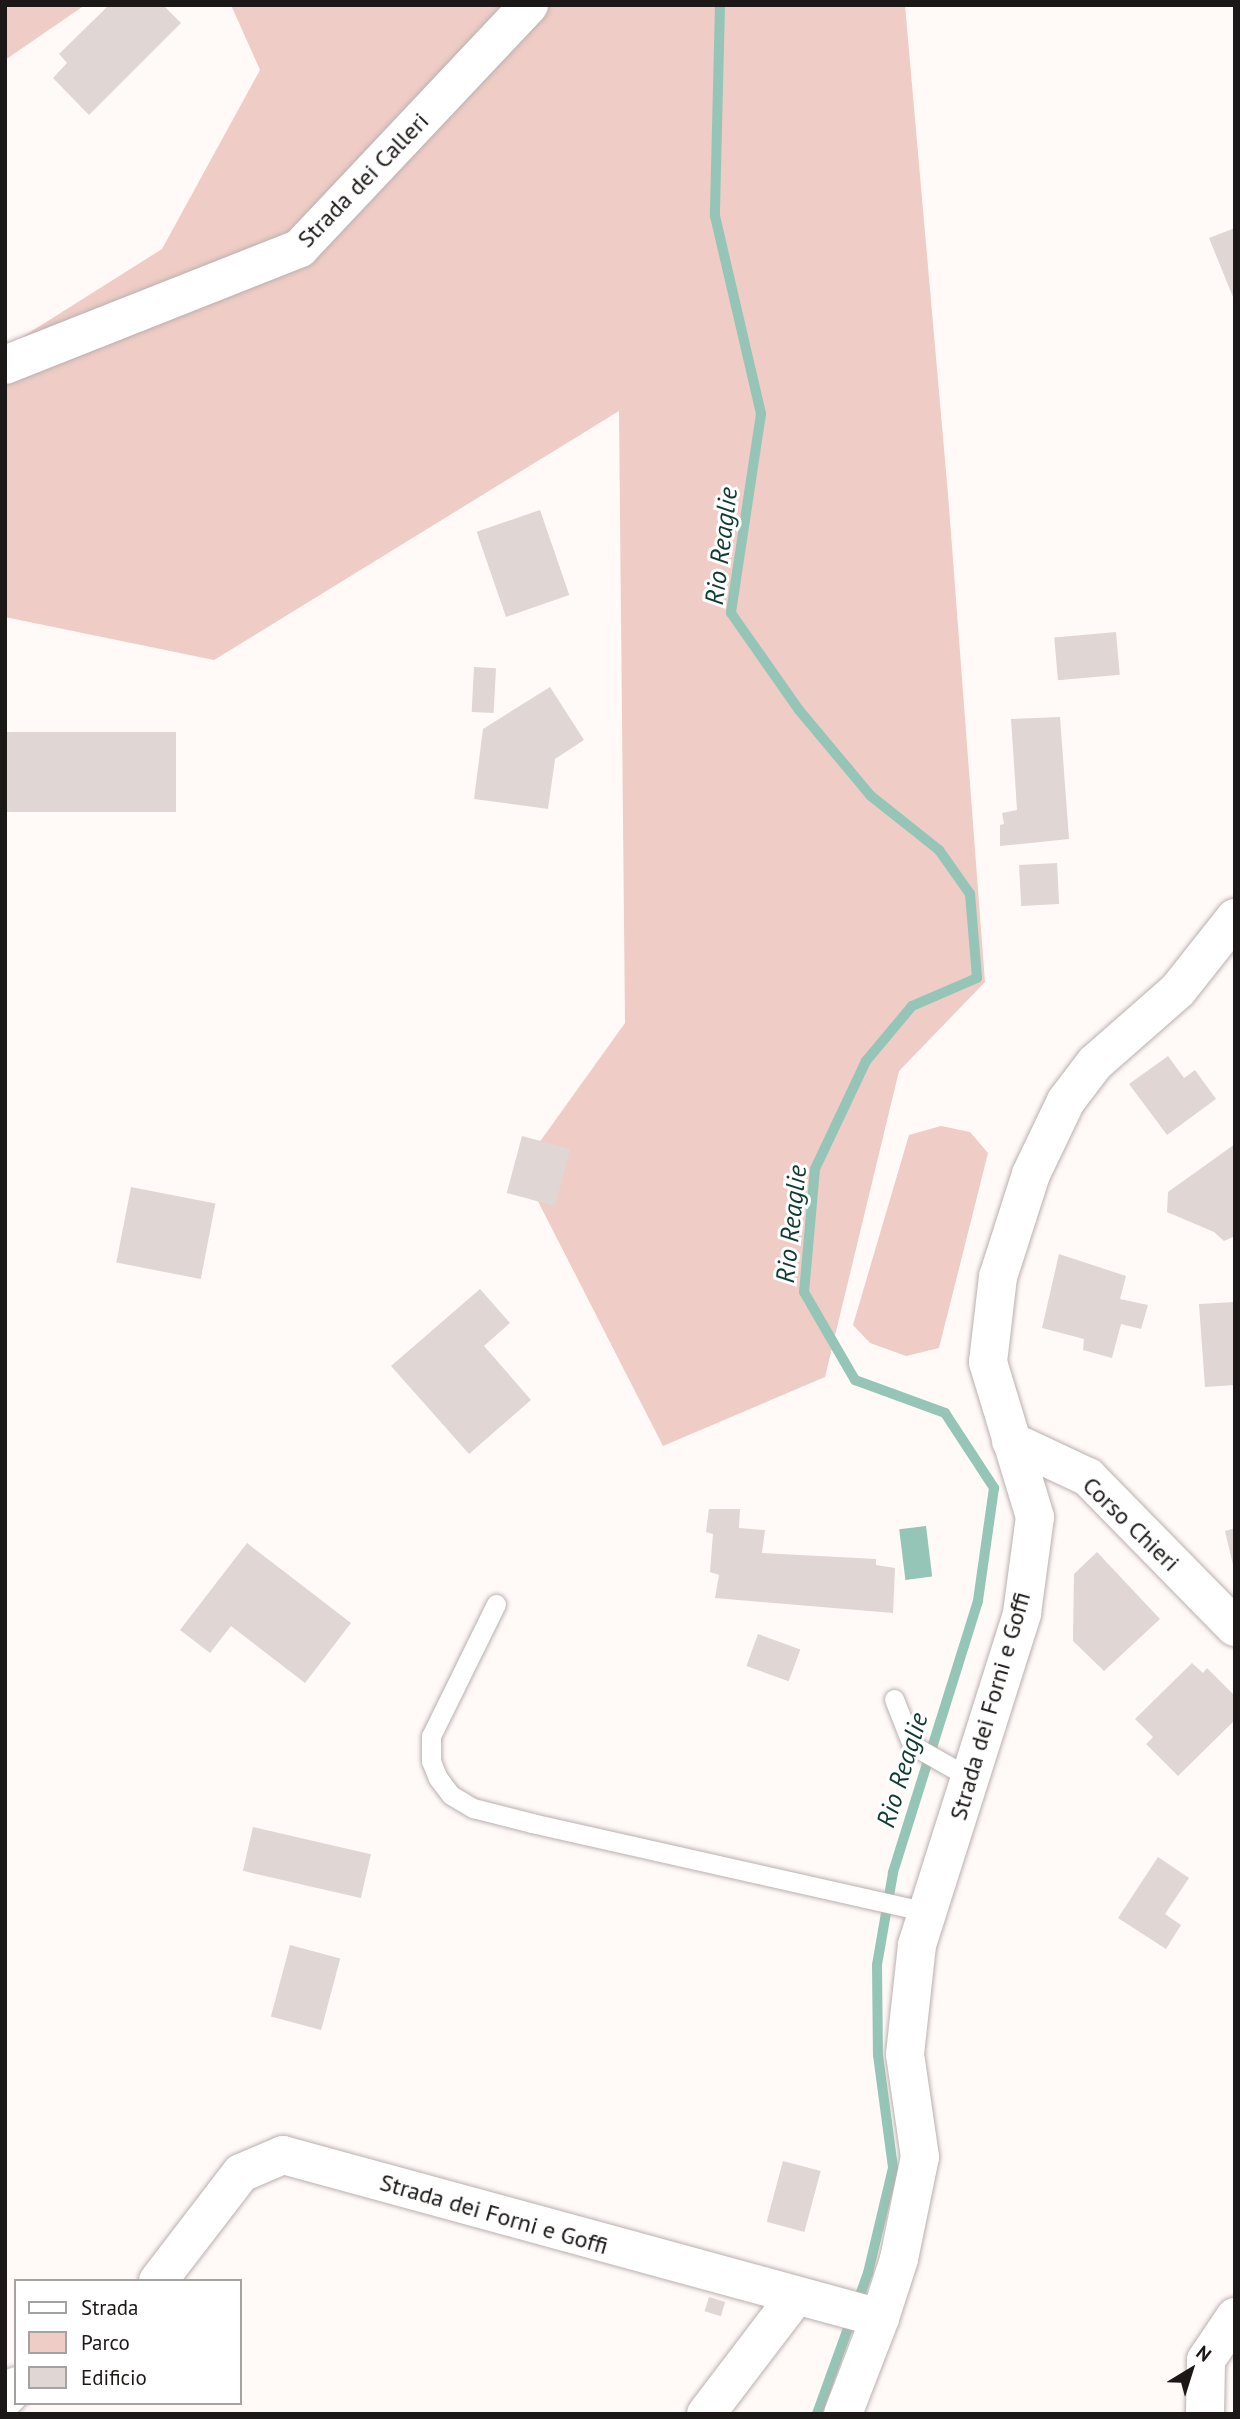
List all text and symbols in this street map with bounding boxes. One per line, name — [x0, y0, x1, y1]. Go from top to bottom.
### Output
street label: Strada dei Calleri — [291, 107, 435, 253]
water label: Rio Reaglie — [698, 485, 744, 607]
water label: Rio Reaglie — [769, 1164, 813, 1284]
street label: Corso Chieri — [1077, 1471, 1185, 1577]
street label: Strada dei Forni e Goffi — [944, 1589, 1036, 1823]
water label: Rio Reaglie — [870, 1709, 934, 1831]
street label: Strada dei Forni e Goffi — [377, 2168, 611, 2260]
legend — [14, 2279, 242, 2405]
text: Strada — [81, 2294, 139, 2321]
text: Parco — [81, 2329, 130, 2356]
north arrow — [1156, 2335, 1226, 2405]
text: N — [1192, 2340, 1216, 2367]
text: Edificio — [81, 2364, 147, 2391]

